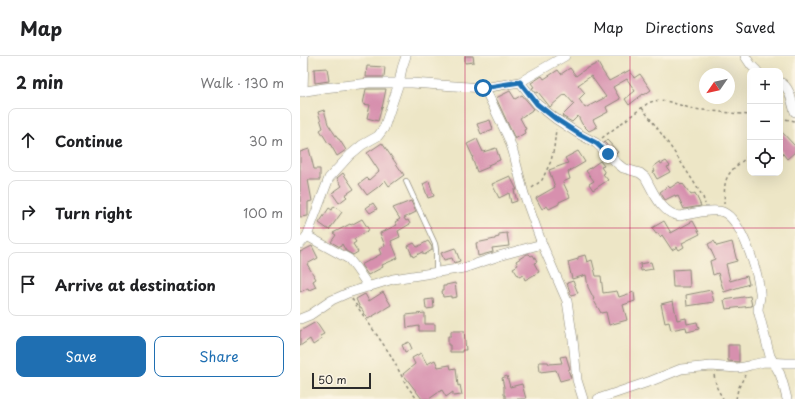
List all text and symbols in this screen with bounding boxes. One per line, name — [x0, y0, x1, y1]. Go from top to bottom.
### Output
text: Map — [20, 14, 62, 42]
text: Map — [593, 17, 623, 38]
text: Directions — [645, 17, 713, 38]
text: Saved — [735, 17, 775, 38]
north arrow — [699, 68, 735, 104]
map controls — [747, 68, 783, 176]
button: + — [747, 68, 783, 104]
text: 2 min — [16, 69, 63, 95]
text: Walk · 130 m — [201, 73, 284, 92]
route start — [474, 79, 492, 97]
button: − — [747, 104, 783, 140]
icon: ahead — [17, 129, 39, 151]
text: Continue — [55, 129, 123, 152]
text: 30 m — [249, 131, 283, 150]
button: locate — [747, 140, 783, 176]
route end — [599, 145, 617, 163]
icon: right — [17, 201, 39, 223]
text: Turn right — [55, 201, 132, 224]
text: 100 m — [243, 203, 283, 222]
icon: arrive — [17, 273, 39, 295]
text: Arrive at destination — [55, 273, 216, 296]
button: Save — [16, 336, 146, 377]
button: Share — [154, 336, 284, 377]
scale bar — [312, 371, 371, 390]
text: 50 m — [318, 371, 347, 388]

